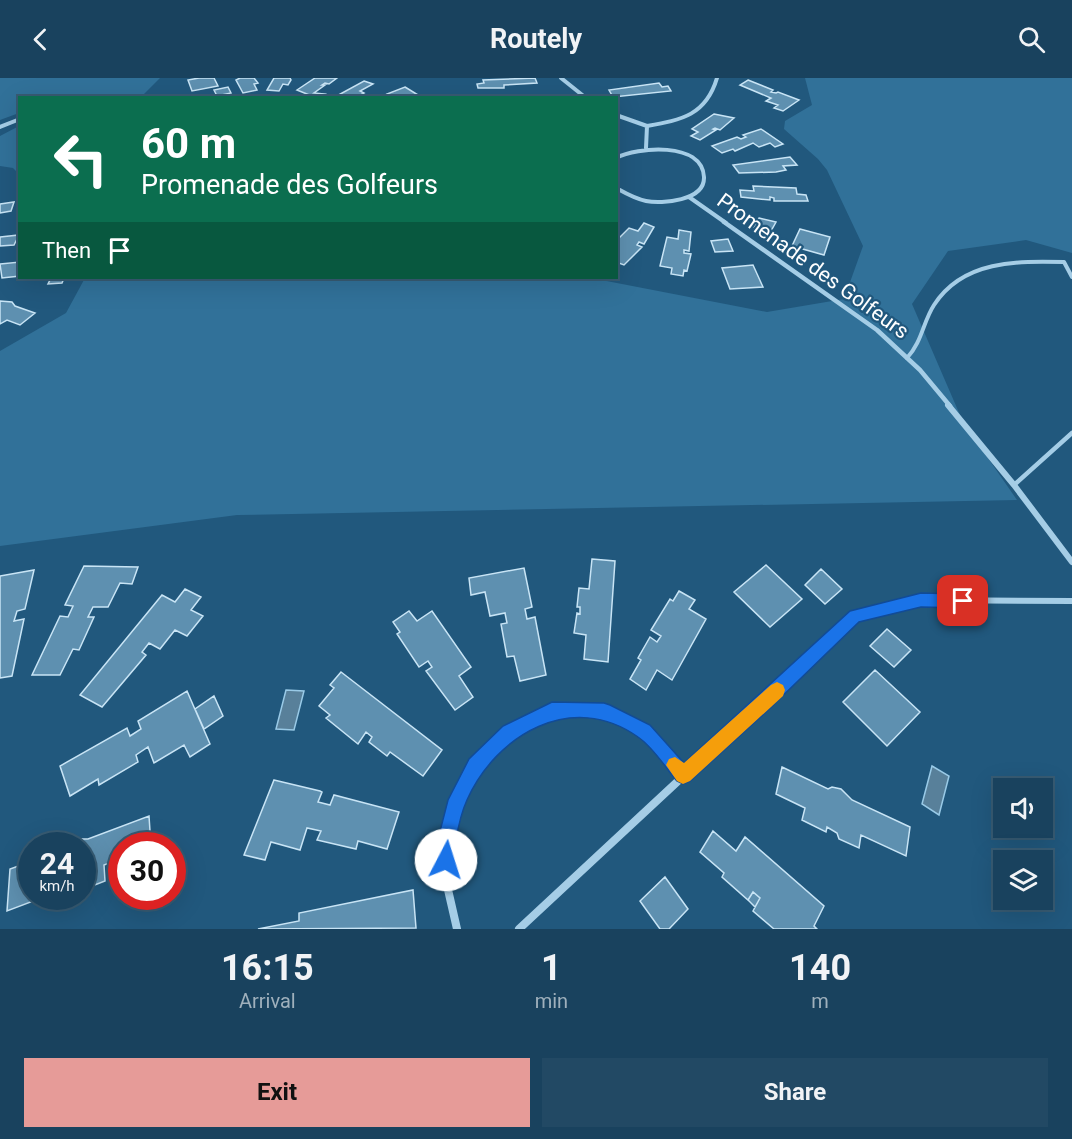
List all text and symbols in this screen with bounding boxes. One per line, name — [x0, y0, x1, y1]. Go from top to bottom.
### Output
icon: back — [24, 23, 57, 56]
text: Routely — [490, 23, 582, 55]
icon: search — [1015, 23, 1048, 56]
text: 60 m — [141, 119, 236, 168]
icon: left — [42, 120, 120, 198]
text: Promenade des Golfeurs — [141, 169, 438, 201]
street label: Promenade des Golfeurs — [712, 188, 914, 344]
icon: arrive — [103, 234, 136, 267]
text: Then — [42, 238, 91, 263]
pin — [937, 575, 988, 626]
icon: arrive — [946, 584, 979, 617]
map controls — [993, 778, 1053, 910]
button: sound — [993, 778, 1053, 838]
position arrow — [414, 828, 478, 892]
speed limit sign: 30 — [108, 832, 186, 910]
text: 24 — [40, 846, 74, 881]
button: layers — [993, 850, 1053, 910]
text: km/h — [39, 877, 75, 895]
text: 16:15 — [221, 947, 314, 989]
text: 1 — [541, 947, 562, 989]
text: 140 — [789, 947, 851, 989]
text: Arrival — [239, 989, 296, 1013]
text: min — [535, 989, 568, 1013]
text: m — [811, 989, 829, 1013]
button: Exit — [24, 1058, 530, 1127]
button: Share — [542, 1058, 1048, 1127]

